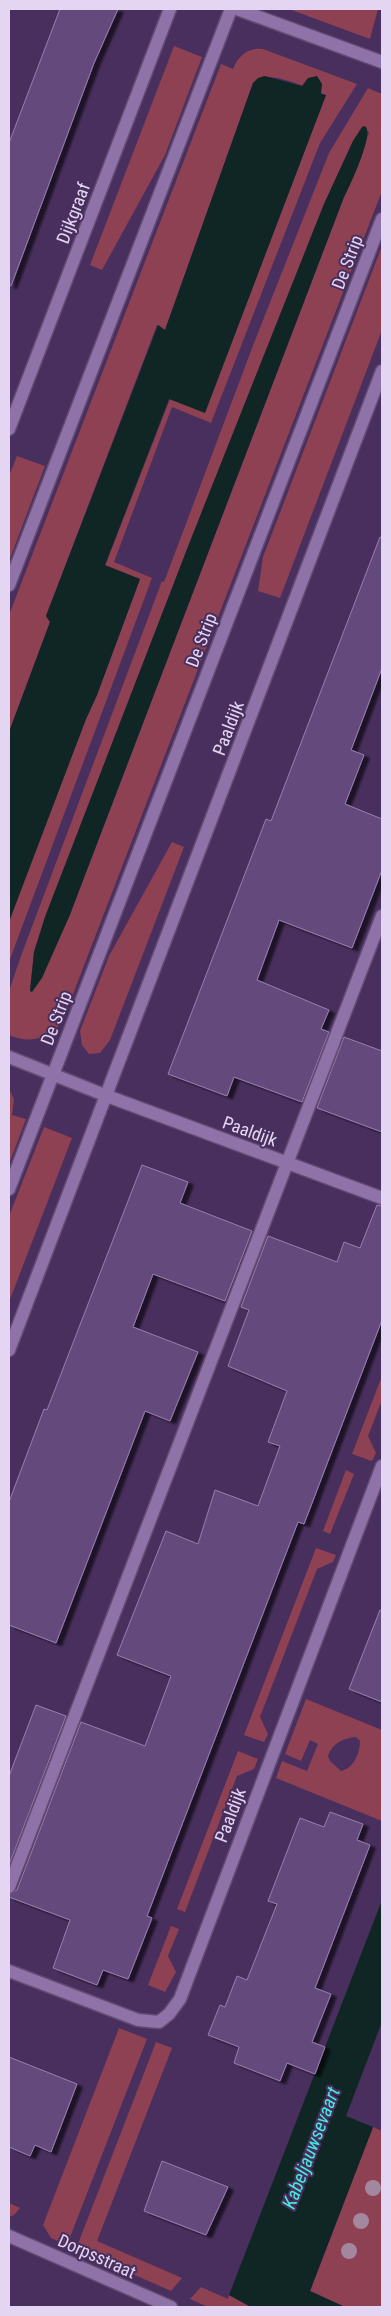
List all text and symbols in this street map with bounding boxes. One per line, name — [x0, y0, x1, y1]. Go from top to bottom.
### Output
street label: Dijkgraaf — [52, 179, 94, 246]
street label: De Strip — [327, 232, 367, 292]
street label: De Strip — [181, 610, 221, 670]
street label: Paaldijk — [208, 698, 248, 758]
street label: De Strip — [36, 988, 76, 1048]
street label: Paaldijk — [220, 1111, 280, 1151]
street label: Paaldijk — [210, 1785, 250, 1845]
water label: Kabeljauwsevaart — [277, 2083, 345, 2212]
street label: Dorpsstraat — [55, 2230, 139, 2282]

